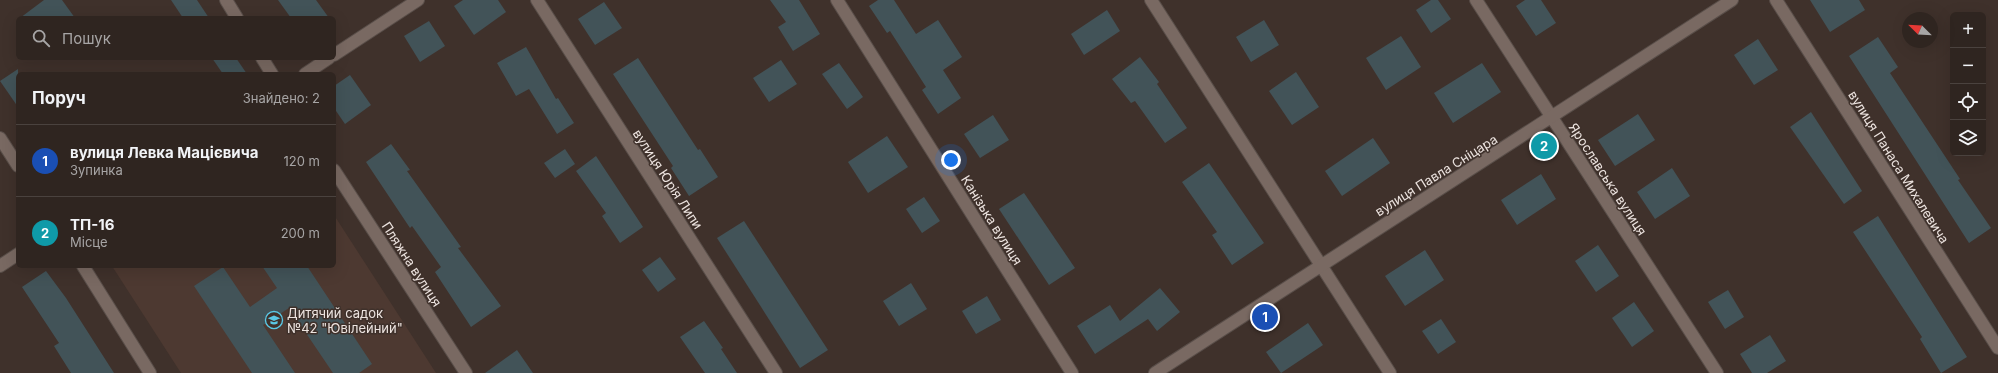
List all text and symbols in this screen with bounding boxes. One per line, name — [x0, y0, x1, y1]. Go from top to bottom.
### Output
north arrow — [1902, 12, 1938, 48]
map controls — [1950, 12, 1986, 156]
button: + — [1950, 12, 1986, 48]
search box — [16, 16, 336, 60]
icon: search — [30, 27, 52, 49]
text: Пошук — [62, 29, 111, 48]
button: − — [1950, 48, 1986, 84]
button: locate — [1950, 84, 1986, 120]
text: Поруч — [32, 88, 86, 108]
street label: вулиця Панаса Михалевича — [1845, 88, 1953, 246]
text: Знайдено: 2 — [243, 90, 320, 106]
street label: Ярославська вулиця — [1566, 120, 1650, 238]
button: layers — [1950, 120, 1986, 156]
street label: вулиця Юрія Липи — [630, 126, 706, 232]
street label: вулиця Павла Сніцара — [1372, 131, 1500, 219]
pin: 2 — [1531, 131, 1557, 161]
text: вулиця Левка Мацієвича — [70, 143, 258, 162]
your location — [941, 150, 961, 170]
text: 1 — [42, 153, 48, 169]
text: 120 m — [284, 153, 320, 169]
text: Зупинка — [70, 162, 123, 178]
street label: Канізька вулиця — [958, 172, 1026, 268]
text: ТП-16 — [70, 215, 114, 234]
street label: Пляжна вулиця — [379, 219, 445, 309]
text: 2 — [41, 225, 49, 241]
text: 200 m — [281, 225, 320, 241]
text: Місце — [70, 234, 108, 250]
pin: 1 — [1252, 302, 1278, 332]
place label: Дитячий садок №42 "Ювілейний" — [287, 305, 403, 336]
school or university icon: Дитячий садок №42 "Ювілейний" — [264, 310, 284, 330]

